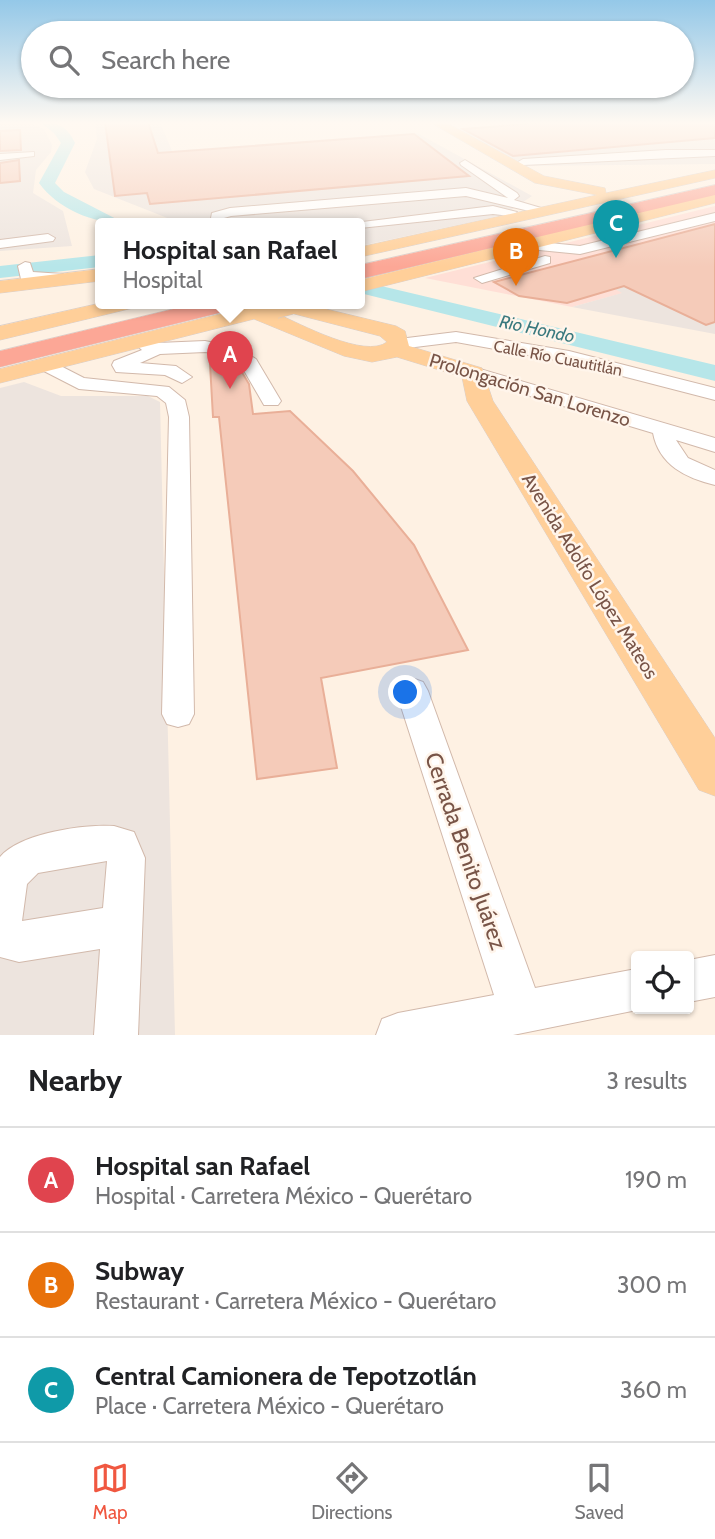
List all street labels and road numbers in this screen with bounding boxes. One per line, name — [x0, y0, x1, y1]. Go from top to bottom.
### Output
street label: Calle Río Cuautitlán — [492, 336, 624, 380]
street label: Prolongación San Lorenzo — [427, 348, 633, 432]
street label: Avenida Adolfo López Mateos — [517, 469, 663, 683]
street label: Cerrada Benito Juárez — [419, 749, 513, 954]

